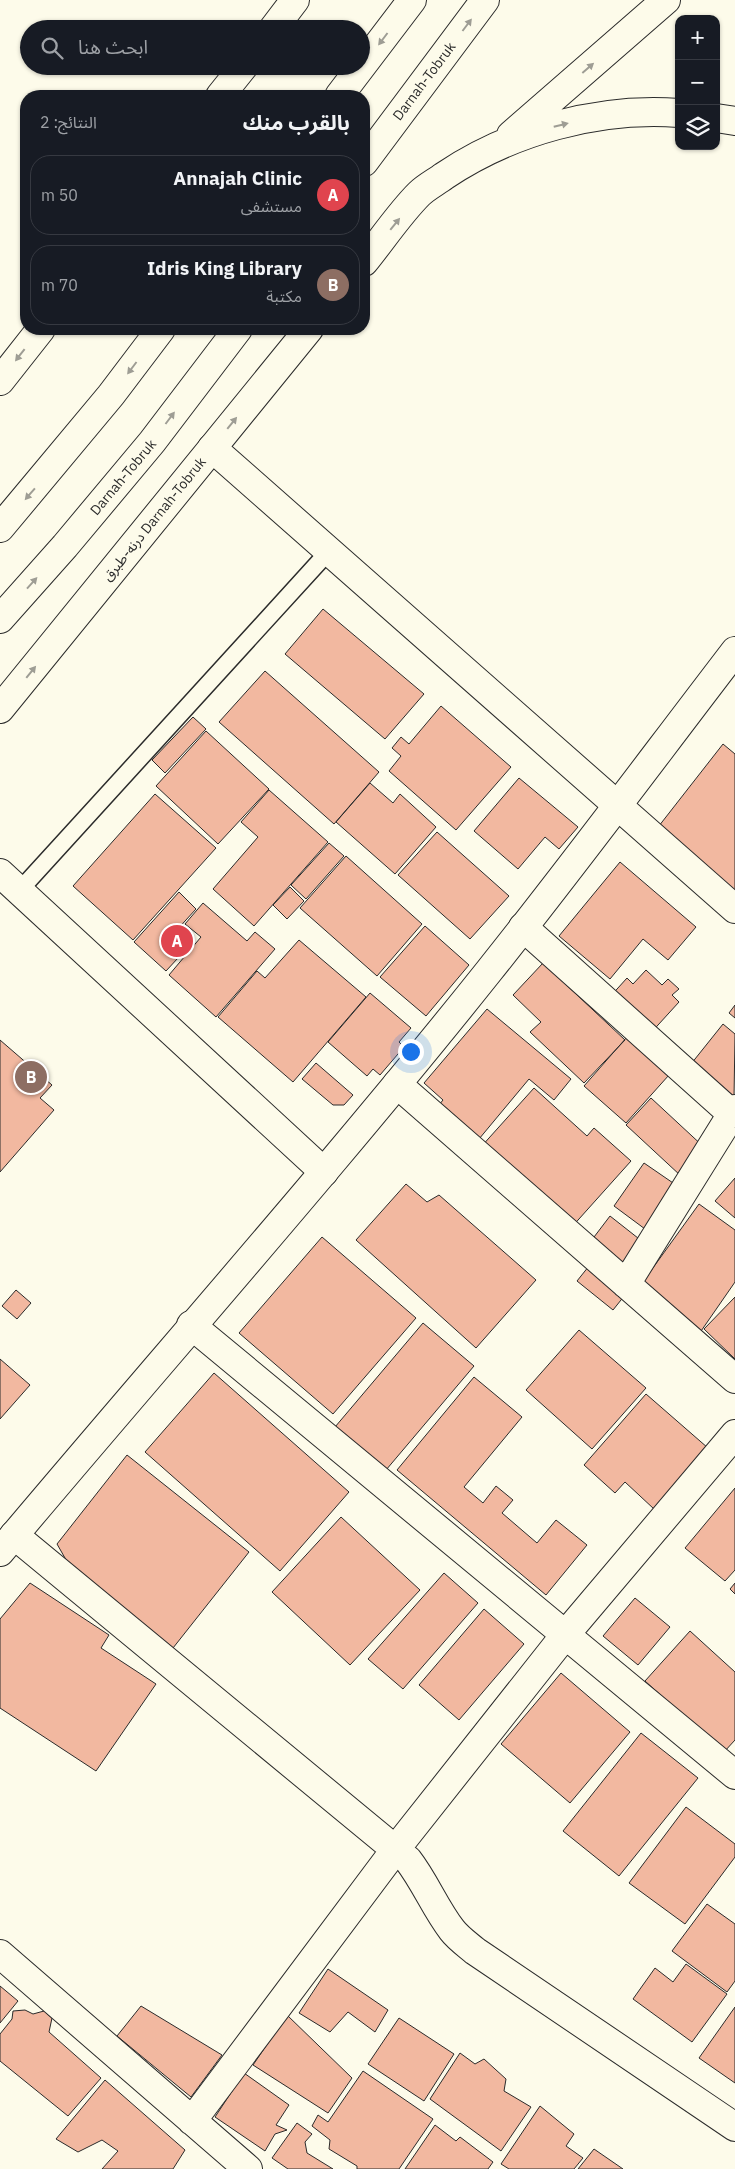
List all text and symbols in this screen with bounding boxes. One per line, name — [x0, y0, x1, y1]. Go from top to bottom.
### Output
map controls — [675, 15, 720, 150]
button: + — [675, 15, 720, 60]
one-way arrow — [461, 19, 472, 32]
search box — [20, 20, 370, 75]
one-way arrow — [377, 32, 388, 45]
icon: search — [38, 34, 66, 62]
text: ابحث هنا — [78, 35, 148, 59]
street label: Darnah-Tobruk — [389, 38, 460, 124]
button: − — [675, 60, 720, 105]
one-way arrow — [582, 63, 594, 74]
button: layers — [675, 105, 720, 150]
text: بالقرب منك — [243, 108, 350, 136]
text: النتائج: 2 — [40, 112, 97, 132]
one-way arrow — [553, 121, 568, 129]
text: Annajah Clinic — [173, 166, 302, 190]
text: 50 m — [41, 185, 78, 205]
text: A — [328, 185, 338, 205]
text: مستشفى — [241, 196, 302, 216]
one-way arrow — [389, 218, 400, 231]
text: Idris King Library — [147, 256, 302, 280]
text: 70 m — [41, 275, 78, 295]
text: B — [328, 275, 338, 295]
text: مكتبة — [266, 286, 302, 306]
one-way arrow — [15, 348, 26, 361]
one-way arrow — [127, 361, 137, 375]
one-way arrow — [165, 412, 176, 425]
one-way arrow — [227, 417, 238, 430]
street label: Darnah-Tobruk — [86, 435, 160, 519]
street label: درنه-طبرق Darnah-Tobruk — [98, 453, 210, 585]
one-way arrow — [24, 487, 35, 500]
one-way arrow — [27, 576, 38, 589]
one-way arrow — [25, 665, 36, 678]
pin: A — [161, 922, 193, 960]
your location — [398, 1039, 424, 1065]
pin: B — [15, 1058, 47, 1096]

